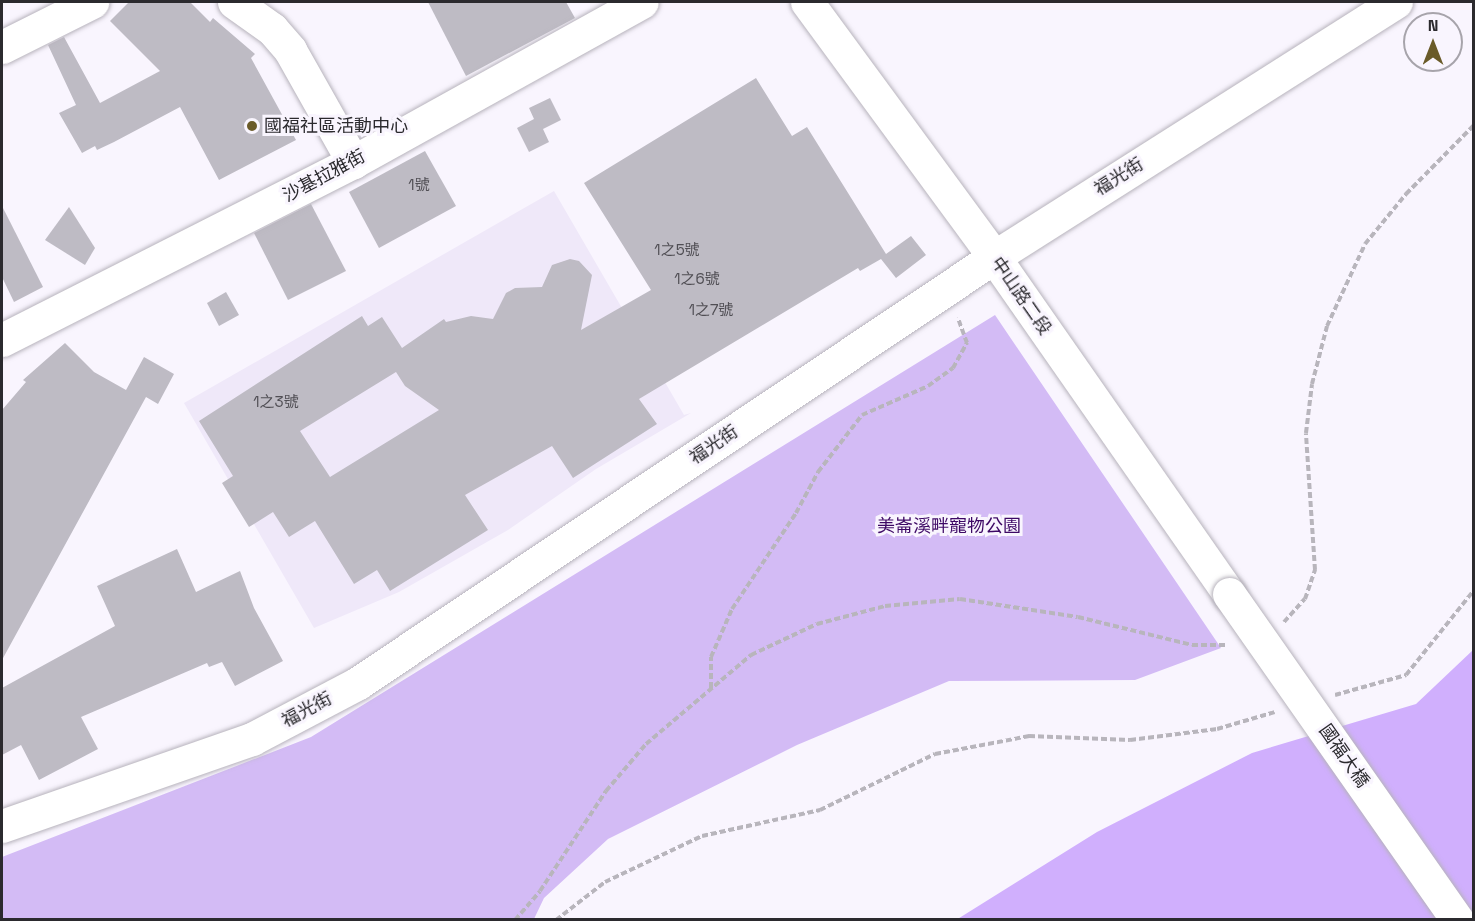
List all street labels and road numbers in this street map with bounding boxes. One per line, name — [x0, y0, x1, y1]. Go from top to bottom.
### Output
street label: 沙基拉雅街 — [279, 145, 369, 207]
street label: 福光街 — [1090, 154, 1148, 200]
street label: 中山路二段 — [986, 253, 1056, 339]
street label: 福光街 — [686, 421, 742, 469]
street label: 福光街 — [278, 688, 336, 732]
street label: 國福大橋 — [1315, 720, 1373, 792]

